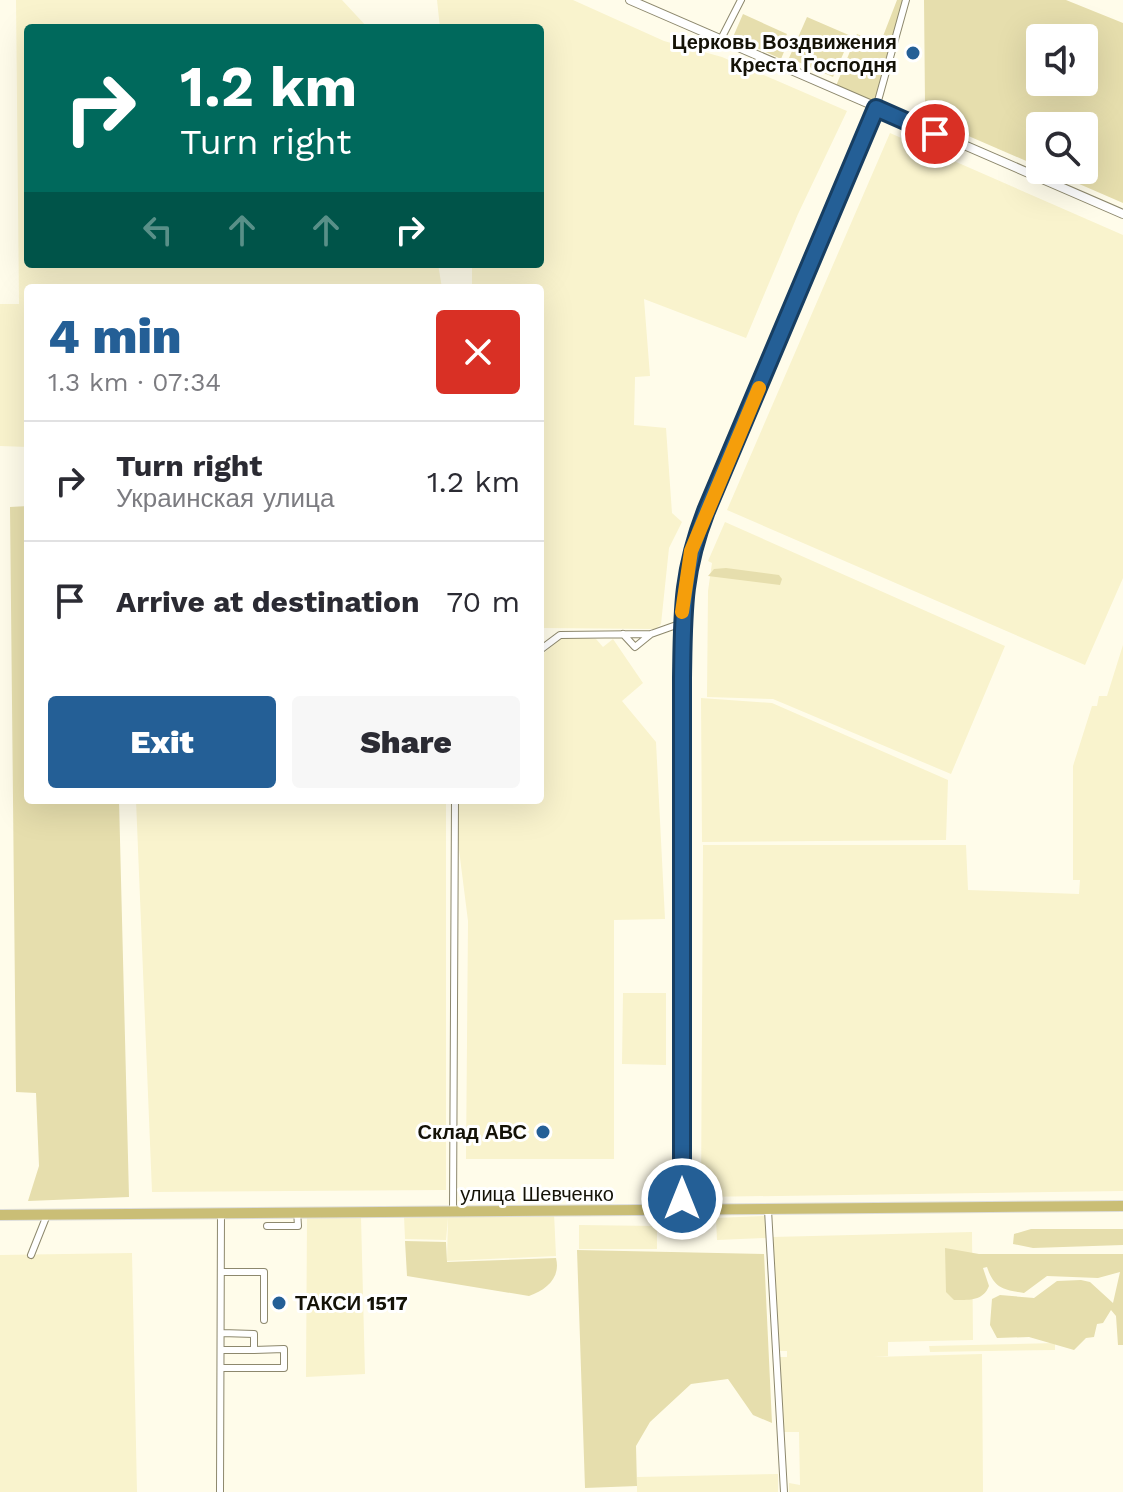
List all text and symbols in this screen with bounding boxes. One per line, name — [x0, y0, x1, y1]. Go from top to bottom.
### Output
map controls — [1026, 24, 1098, 184]
button: sound — [1026, 24, 1098, 96]
place label: Церковь Воздвижения Креста Господня — [672, 30, 897, 77]
marker: Церковь Воздвижения Креста Господня — [904, 44, 922, 62]
text: 1.2 km — [180, 54, 357, 120]
icon: right — [48, 56, 152, 160]
pin — [901, 100, 969, 168]
icon: arrive — [913, 112, 957, 156]
button: search — [1026, 112, 1098, 184]
text: Turn right — [180, 121, 351, 163]
icon: left — [136, 208, 180, 252]
icon: ahead — [220, 208, 264, 252]
icon: ahead — [304, 208, 348, 252]
icon: right — [388, 208, 432, 252]
text: 4 min — [48, 308, 182, 365]
button: close — [436, 310, 520, 394]
text: 1.3 km · 07:34 — [48, 367, 221, 397]
text: Turn right — [116, 448, 262, 483]
icon: right — [48, 459, 92, 503]
text: 1.2 km — [427, 464, 520, 499]
text: Украинская улица — [116, 483, 334, 513]
icon: arrive — [48, 579, 92, 623]
text: Arrive at destination — [116, 584, 420, 619]
text: 70 m — [446, 584, 520, 619]
button: Exit — [48, 696, 276, 788]
button: Share — [292, 696, 520, 788]
place label: Склад АВС — [417, 1120, 527, 1144]
marker: Склад АВС — [534, 1123, 552, 1141]
position arrow — [640, 1157, 724, 1241]
street label: улица Шевченко — [460, 1182, 614, 1206]
place label: ТАКСИ 1517 — [295, 1291, 408, 1315]
marker: ТАКСИ 1517 — [270, 1294, 288, 1312]

